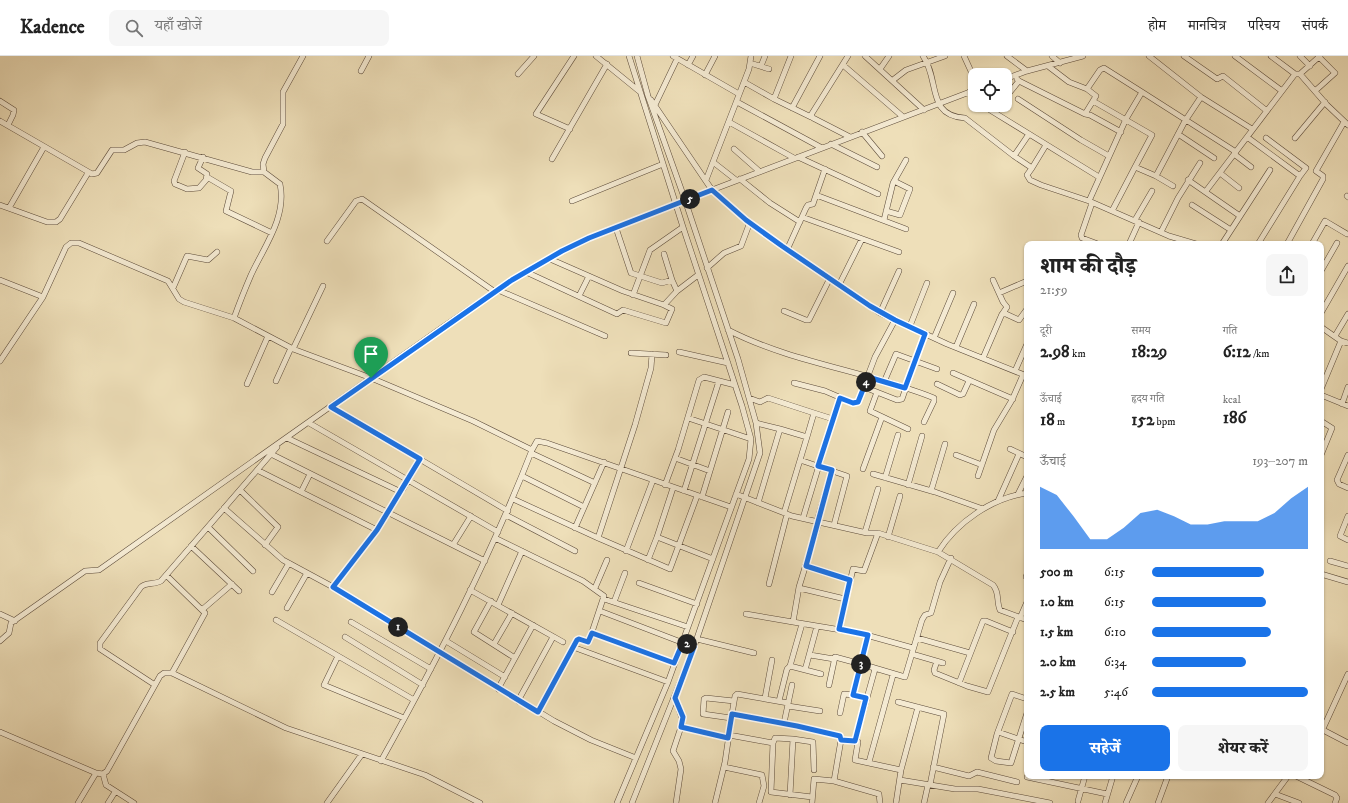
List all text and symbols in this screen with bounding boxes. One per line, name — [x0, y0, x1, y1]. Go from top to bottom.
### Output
search box — [109, 10, 389, 46]
text: Kadence — [20, 16, 85, 39]
text: यहाँ खोजें — [155, 16, 202, 35]
icon: search — [123, 17, 145, 39]
text: होम — [1148, 17, 1166, 35]
text: मानचित्र — [1188, 17, 1226, 35]
text: परिचय — [1248, 17, 1280, 35]
text: संपर्क — [1302, 17, 1328, 35]
map controls — [968, 68, 1012, 112]
button: locate — [968, 68, 1012, 112]
pin: 5 — [680, 189, 700, 209]
text: 5 — [687, 192, 693, 206]
text: शाम की दौड़ — [1040, 253, 1136, 280]
button: share — [1266, 254, 1308, 296]
text: 21:59 — [1040, 282, 1068, 298]
text: दूरी — [1040, 324, 1052, 338]
text: समय — [1131, 324, 1151, 338]
text: गति — [1223, 324, 1237, 338]
pin — [354, 337, 388, 378]
text: 2.98 — [1040, 341, 1070, 363]
text: 18:29 — [1131, 341, 1167, 363]
text: 6:12 — [1223, 341, 1251, 363]
icon: arrive — [360, 343, 382, 365]
text: km — [1070, 347, 1086, 361]
text: /km — [1251, 347, 1270, 361]
pin: 4 — [856, 372, 876, 392]
text: 4 — [863, 375, 869, 389]
text: ऊँचाई — [1040, 392, 1062, 406]
text: हृदय गति — [1131, 392, 1165, 406]
text: kcal — [1223, 393, 1241, 407]
text: 186 — [1223, 407, 1246, 429]
text: 18 — [1040, 409, 1055, 431]
text: 152 — [1131, 409, 1154, 431]
text: m — [1055, 415, 1065, 429]
text: bpm — [1154, 415, 1176, 429]
text: ऊँचाई — [1040, 453, 1066, 469]
text: 193–207 m — [1252, 453, 1308, 469]
text: 500 m — [1040, 564, 1073, 580]
text: 6:15 — [1104, 564, 1125, 580]
text: 1.0 km — [1040, 594, 1074, 610]
text: 6:15 — [1104, 594, 1125, 610]
pin: 1 — [388, 617, 408, 637]
text: 1 — [396, 620, 400, 634]
text: 1.5 km — [1040, 624, 1073, 640]
text: 6:10 — [1104, 624, 1126, 640]
pin: 2 — [677, 634, 697, 654]
text: 2 — [684, 637, 690, 651]
pin: 3 — [851, 654, 871, 674]
text: 2.0 km — [1040, 654, 1076, 670]
text: 6:34 — [1104, 654, 1127, 670]
text: 3 — [859, 657, 863, 671]
text: 2.5 km — [1040, 684, 1075, 700]
text: 5:46 — [1104, 684, 1128, 700]
button: सहेजें — [1040, 725, 1170, 771]
button: शेयर करें — [1178, 725, 1308, 771]

